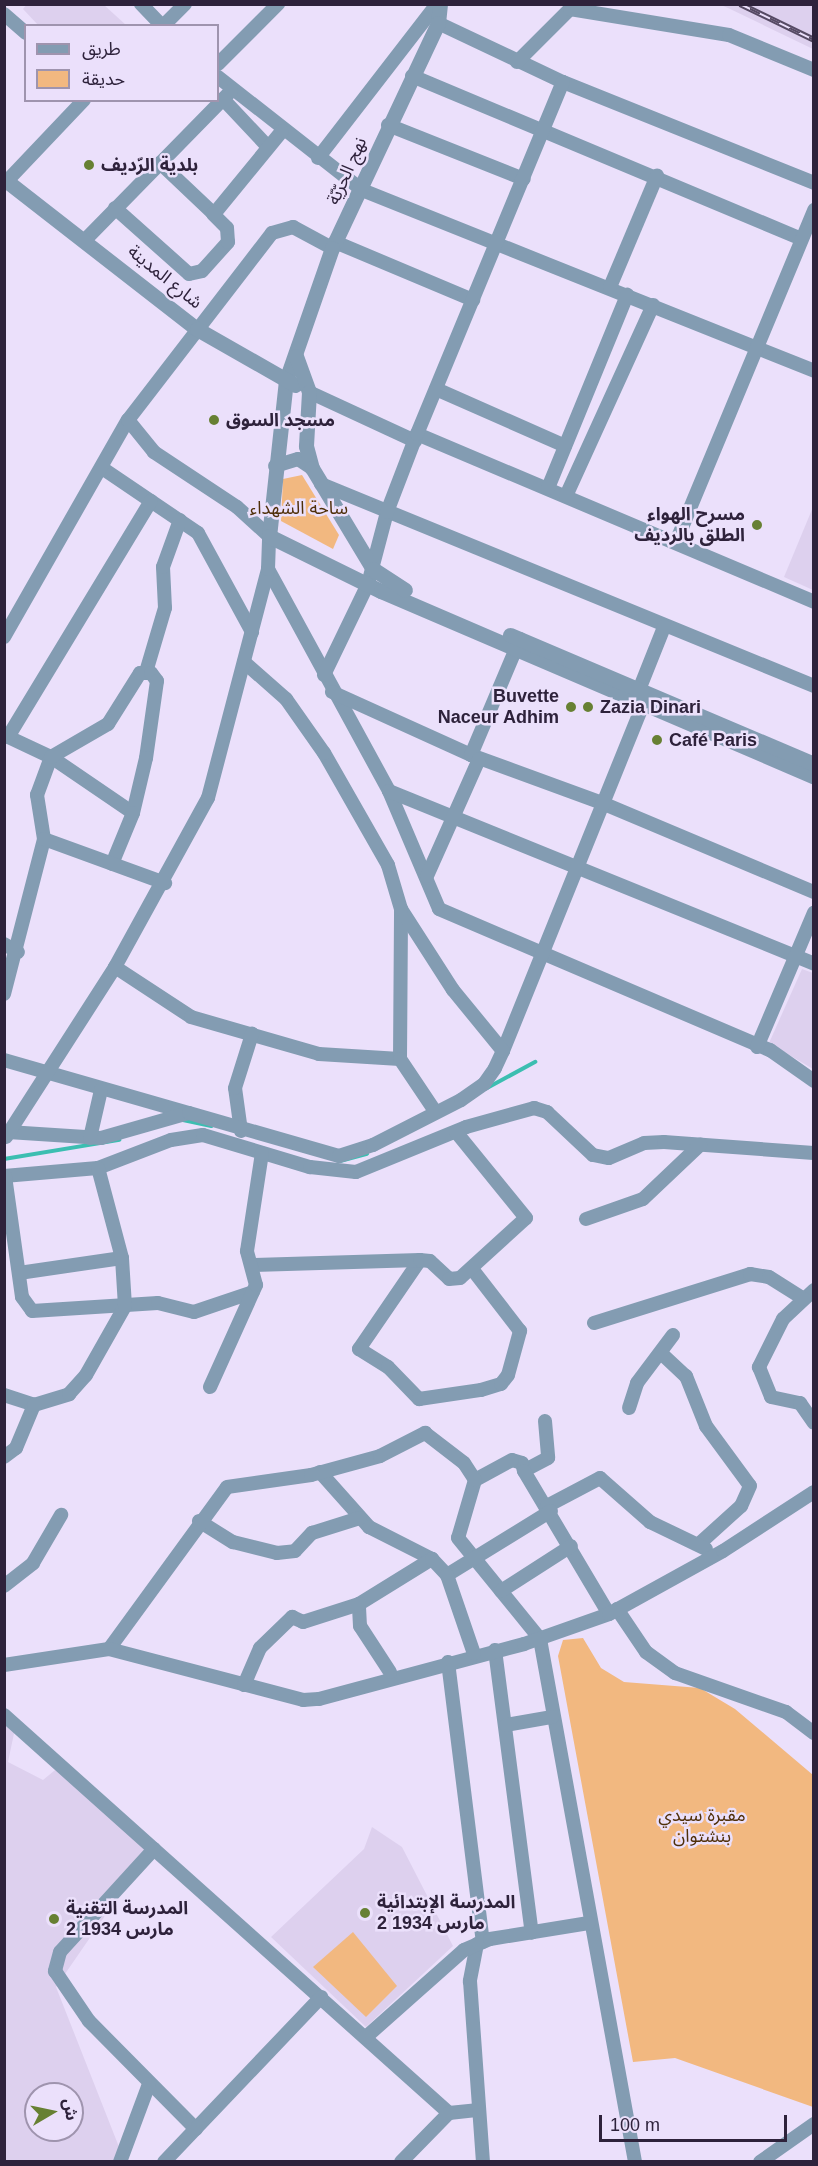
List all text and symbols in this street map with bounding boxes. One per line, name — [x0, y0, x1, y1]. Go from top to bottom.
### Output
legend — [24, 24, 219, 102]
text: طريق — [82, 39, 121, 59]
text: حديقة — [82, 69, 125, 89]
street label: نهج الحرّيّة — [323, 134, 371, 208]
place label: بلدية الرّديف — [101, 154, 198, 176]
marker: بلدية الرّديف — [82, 158, 96, 172]
street label: شارع المدينة — [123, 240, 207, 314]
place label: مسجد السوق — [226, 409, 335, 431]
marker: مسجد السوق — [207, 413, 221, 427]
park label: ساحة الشهداء — [250, 497, 348, 519]
place label: مسرح الهواء الطلق بالرديف — [634, 504, 745, 546]
marker: مسرح الهواء الطلق بالرديف — [750, 518, 764, 532]
place label: Buvette Naceur Adhim — [437, 686, 559, 728]
place label: Zazia Dinari — [600, 696, 701, 718]
marker: Buvette Naceur Adhim — [564, 700, 578, 714]
marker: Zazia Dinari — [581, 700, 595, 714]
place label: Café Paris — [669, 729, 757, 751]
marker: Café Paris — [650, 733, 664, 747]
park label: مقبرة سيدي بنشتوان — [658, 1805, 746, 1848]
place label: المدرسة الإبتدائية 2 مارس 1934 — [377, 1892, 515, 1934]
place label: المدرسة التقنية 2 مارس 1934 — [66, 1898, 188, 1940]
marker: المدرسة الإبتدائية 2 مارس 1934 — [358, 1906, 372, 1920]
marker: المدرسة التقنية 2 مارس 1934 — [47, 1912, 61, 1926]
north arrow — [24, 2082, 84, 2142]
text: ش — [60, 2097, 80, 2122]
scale bar — [602, 2103, 790, 2141]
text: 100 m — [610, 2115, 660, 2135]

